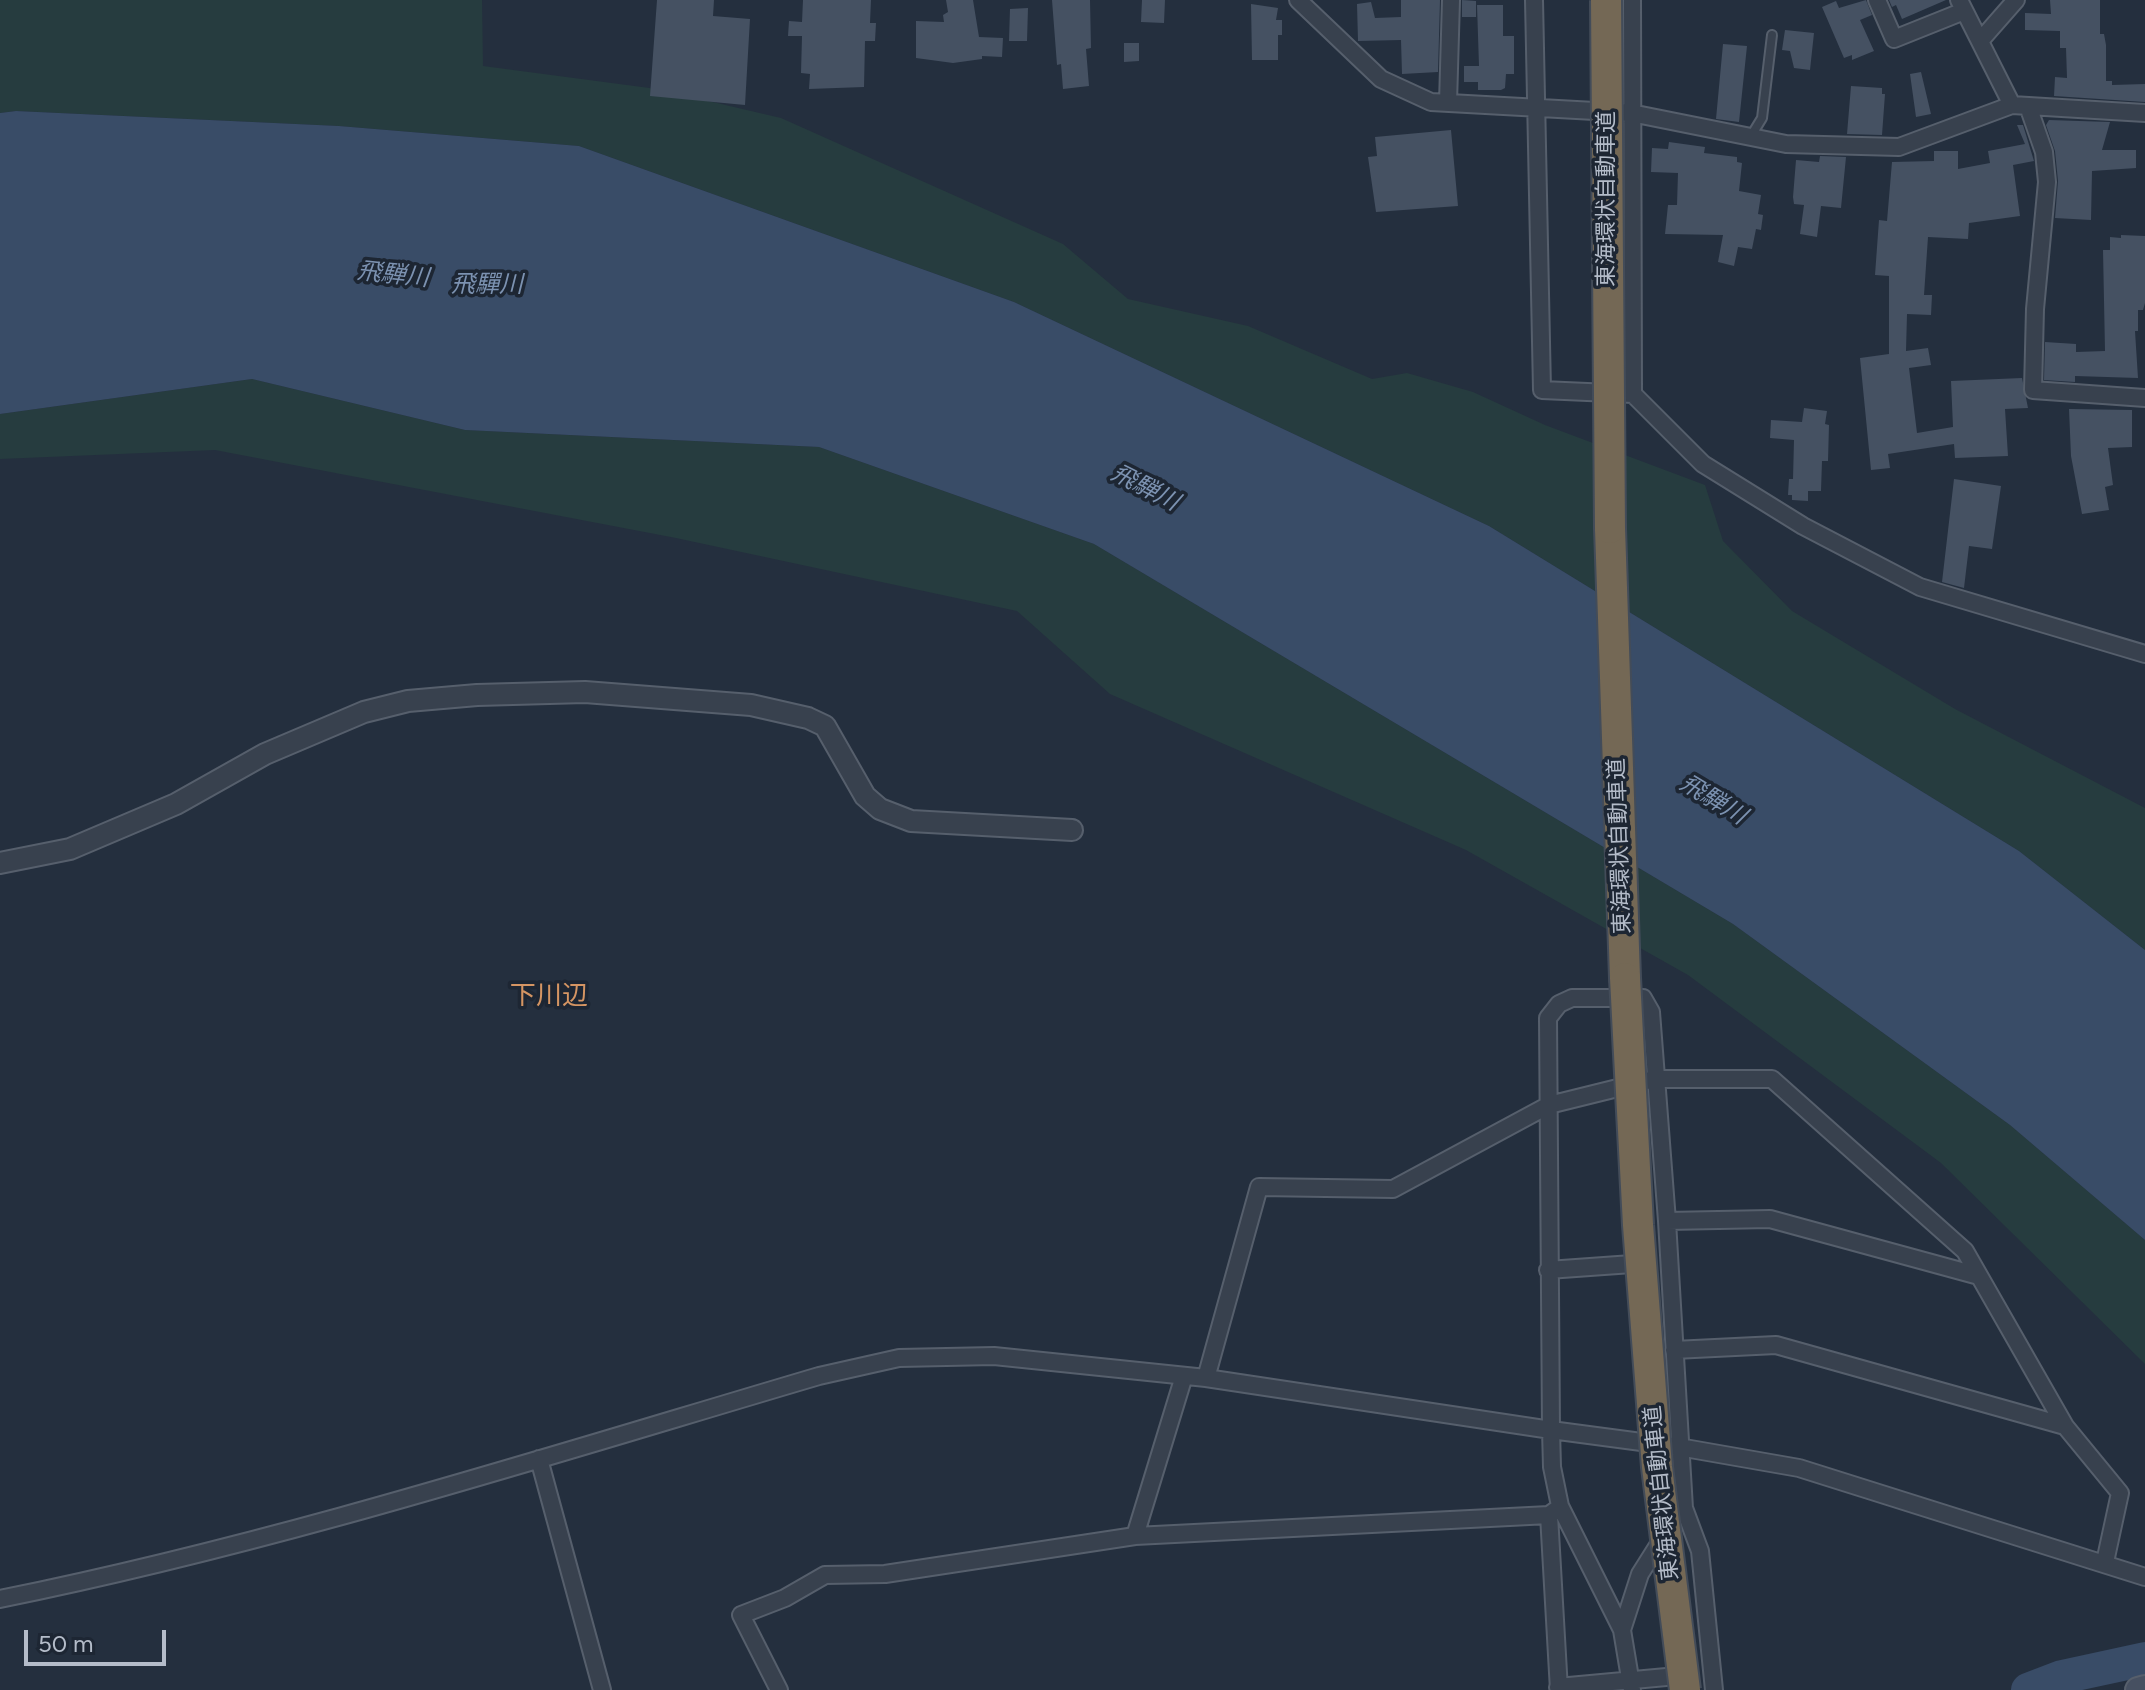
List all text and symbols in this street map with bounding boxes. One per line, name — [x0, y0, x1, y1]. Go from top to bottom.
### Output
street label: 東海環状自動車道 — [1594, 111, 1620, 287]
water label: 飛騨川 — [356, 257, 430, 293]
water label: 飛驒川 — [451, 271, 523, 299]
water label: 飛騨川 — [1106, 459, 1184, 517]
street label: 東海環状自動車道 — [1604, 758, 1636, 934]
water label: 飛騨川 — [1675, 769, 1751, 831]
district label: 下川辺 — [510, 980, 588, 1012]
street label: 東海環状自動車道 — [1640, 1404, 1684, 1582]
scale bar — [28, 1614, 170, 1664]
text: 50 m — [38, 1629, 94, 1658]

